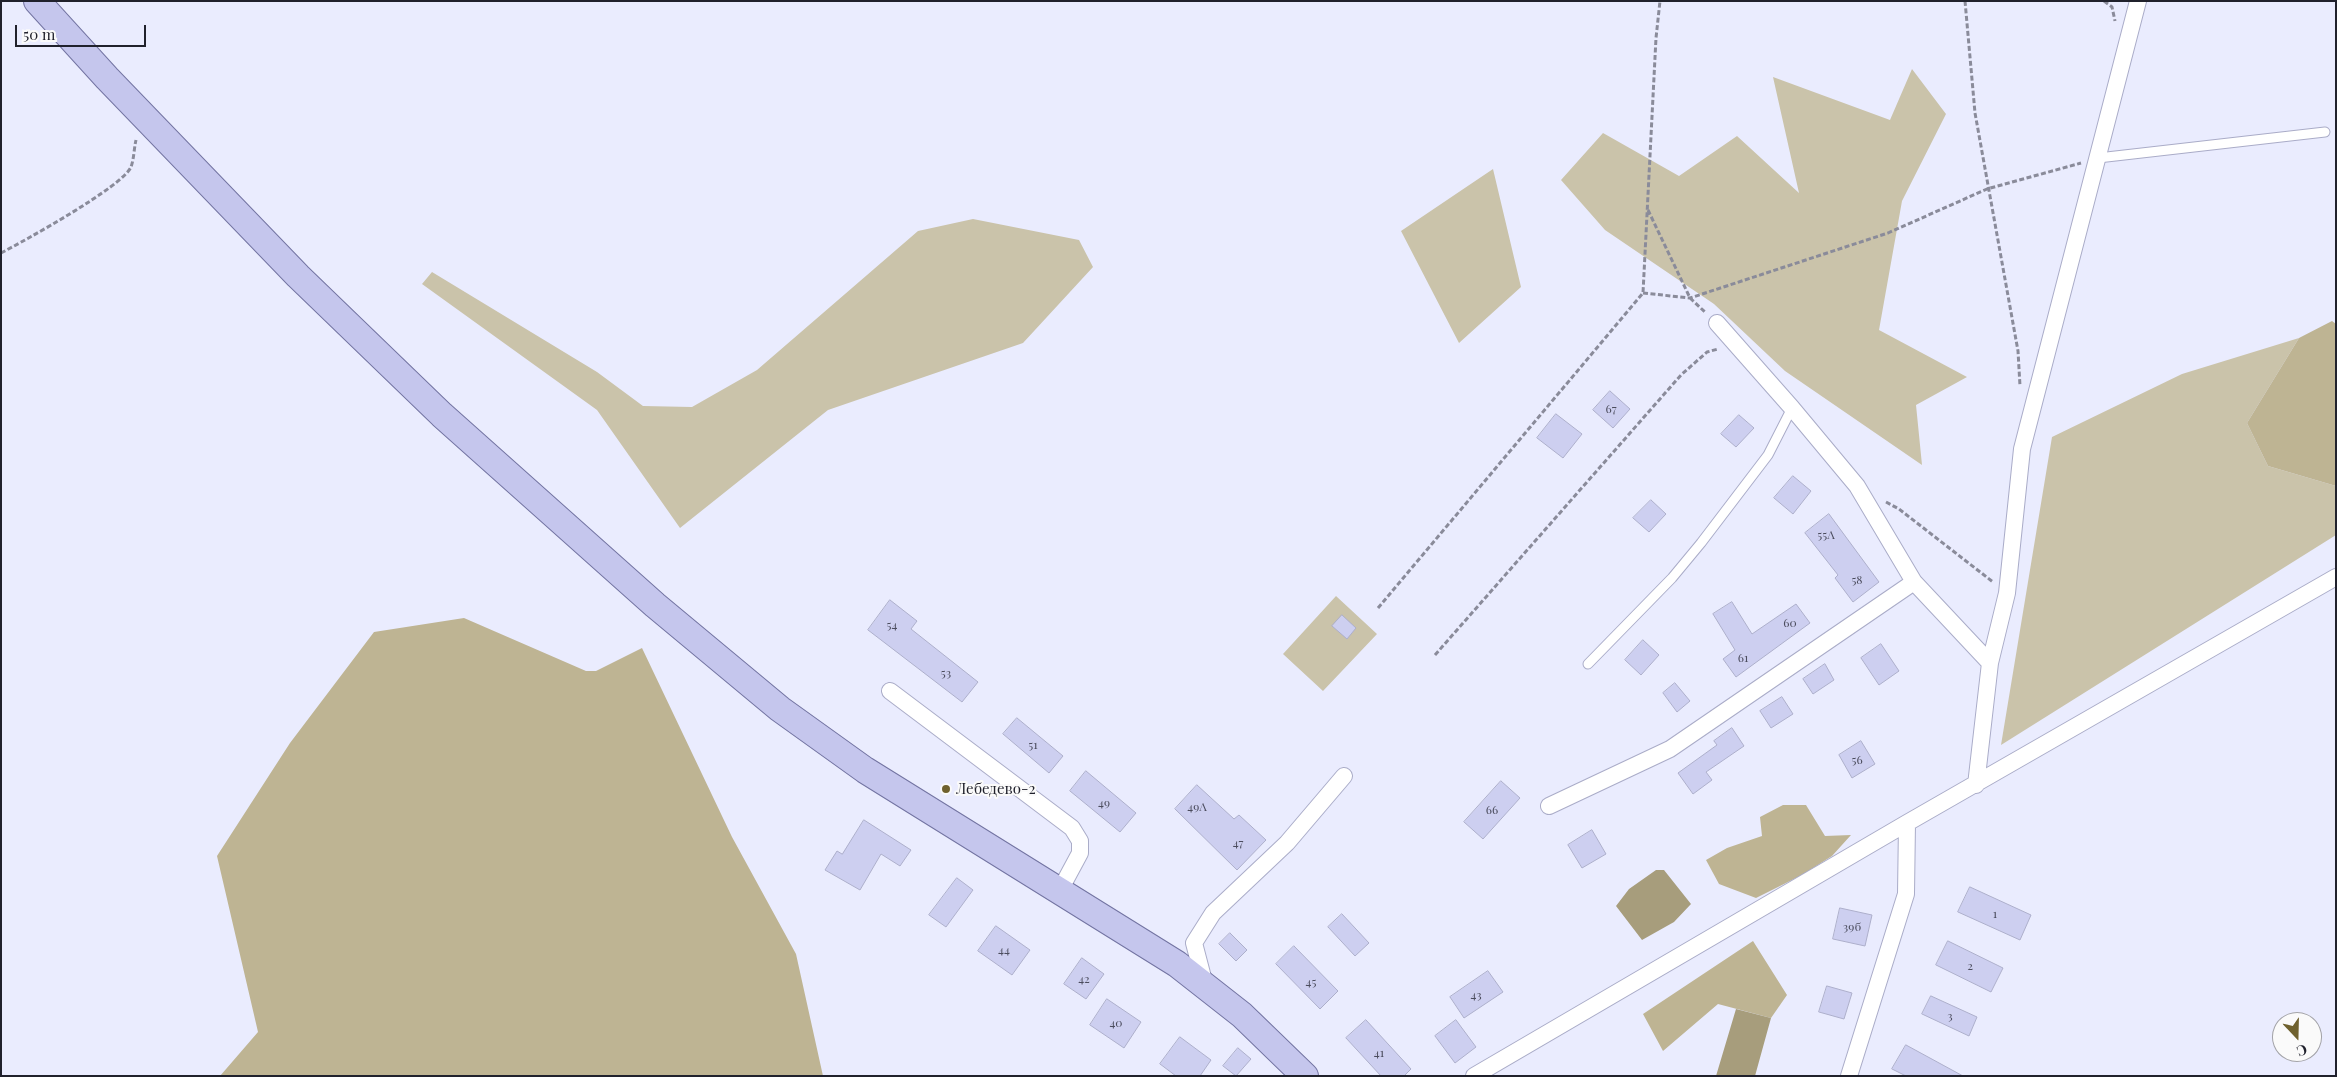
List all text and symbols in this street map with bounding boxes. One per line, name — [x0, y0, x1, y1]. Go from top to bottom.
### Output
scale bar — [18, 15, 149, 47]
text: 50 m — [23, 24, 55, 44]
house number: 67 — [1605, 402, 1617, 416]
house number: 55А — [1817, 528, 1835, 542]
house number: 58 — [1851, 573, 1863, 587]
house number: 60 — [1783, 616, 1797, 630]
house number: 54 — [887, 618, 897, 632]
house number: 61 — [1738, 651, 1748, 665]
house number: 53 — [941, 666, 951, 680]
house number: 51 — [1028, 738, 1038, 752]
house number: 56 — [1851, 753, 1863, 767]
place label: Лебедево-2 — [956, 780, 1036, 798]
marker: Лебедево-2 — [940, 783, 952, 795]
house number: 49 — [1098, 796, 1110, 810]
house number: 49А — [1187, 800, 1207, 814]
house number: 66 — [1486, 803, 1498, 817]
house number: 47 — [1233, 836, 1243, 850]
house number: 1 — [1993, 907, 1997, 921]
house number: 39б — [1843, 920, 1861, 934]
house number: 44 — [998, 943, 1010, 957]
house number: 2 — [1967, 959, 1973, 973]
house number: 42 — [1078, 972, 1090, 986]
house number: 45 — [1306, 975, 1316, 989]
house number: 43 — [1470, 988, 1482, 1002]
house number: 3 — [1947, 1009, 1953, 1023]
north arrow — [2272, 1012, 2322, 1062]
house number: 40 — [1109, 1016, 1123, 1030]
text: С — [2294, 1040, 2310, 1061]
house number: 41 — [1374, 1046, 1384, 1060]

